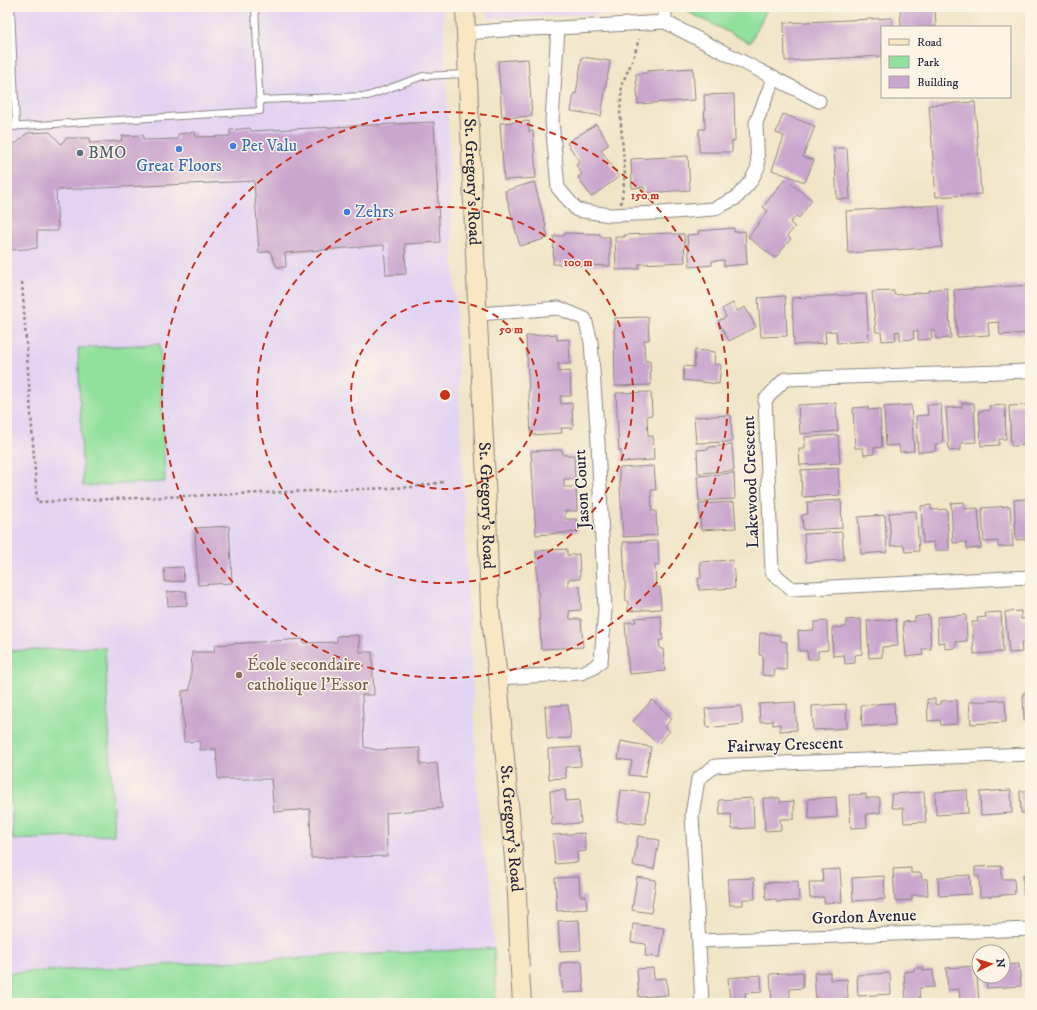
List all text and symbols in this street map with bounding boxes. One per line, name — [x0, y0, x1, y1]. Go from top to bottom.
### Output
legend — [881, 26, 1011, 98]
text: Road — [917, 35, 942, 50]
text: Park — [917, 55, 939, 70]
text: Building — [917, 75, 958, 90]
street label: St. Gregory's Road — [459, 118, 486, 246]
place label: Pet Valu — [241, 135, 297, 157]
marker: Pet Valu — [228, 141, 238, 151]
place label: BMO — [88, 142, 126, 164]
marker: Great Floors — [174, 144, 184, 154]
marker: BMO — [75, 148, 85, 158]
place label: Great Floors — [136, 155, 222, 177]
text: 150 m — [631, 188, 659, 203]
place label: Zehrs — [355, 201, 394, 223]
marker: Zehrs — [342, 207, 352, 217]
text: 100 m — [564, 255, 592, 270]
text: 50 m — [498, 322, 523, 337]
centre of rings — [438, 388, 452, 402]
street label: Lakewood Crescent — [738, 415, 764, 549]
street label: St. Gregory's Road — [473, 441, 500, 570]
street label: Jason Court — [569, 448, 595, 531]
place label: École secondaire catholique l'Essor — [247, 654, 369, 696]
marker: École secondaire catholique l'Essor — [234, 670, 244, 680]
street label: Fairway Crescent — [726, 732, 844, 758]
street label: St. Gregory's Road — [495, 764, 528, 893]
street label: Gordon Avenue — [811, 904, 917, 930]
north arrow — [971, 944, 1011, 984]
text: N — [993, 958, 1007, 968]

